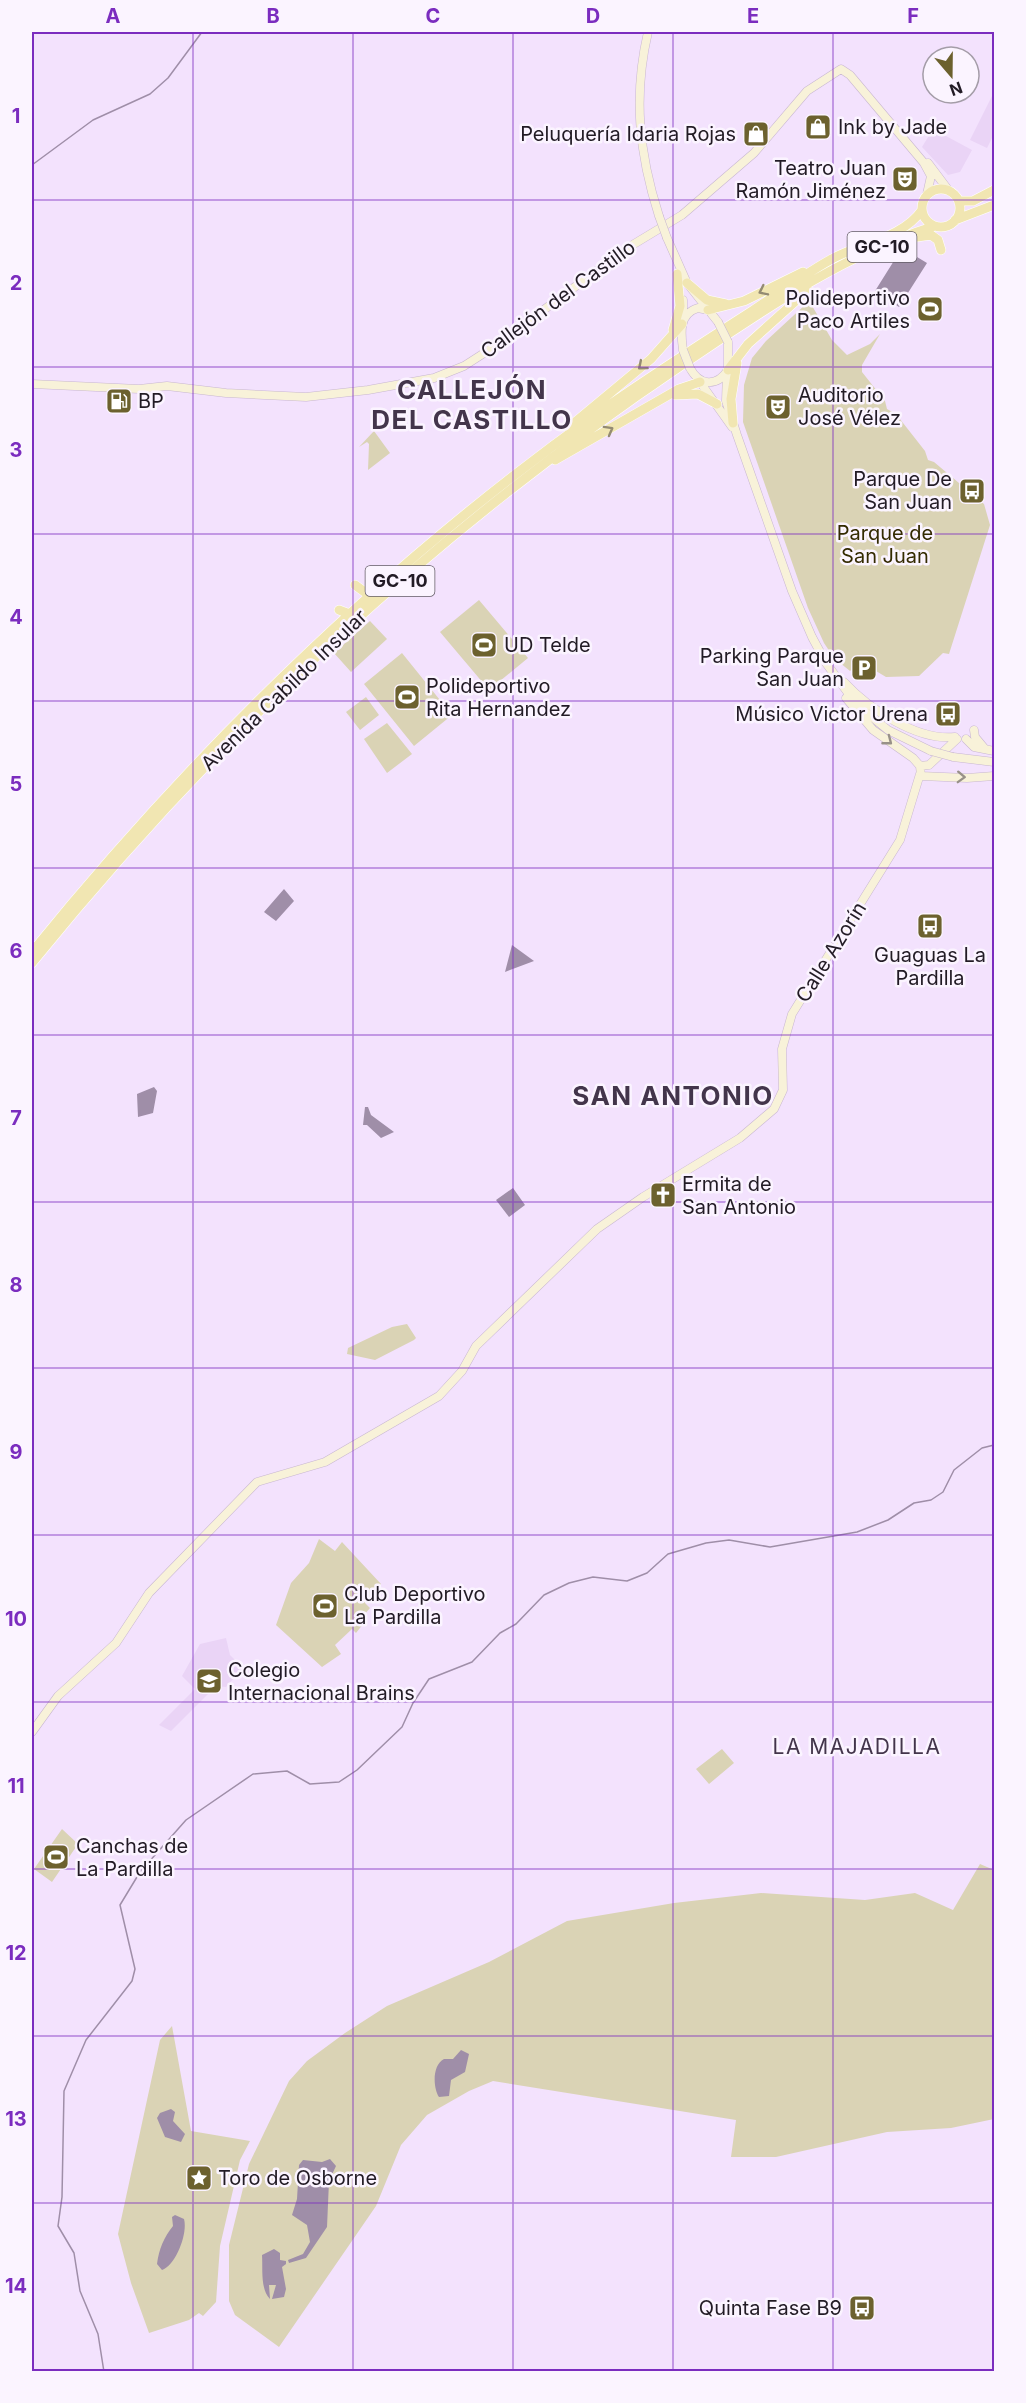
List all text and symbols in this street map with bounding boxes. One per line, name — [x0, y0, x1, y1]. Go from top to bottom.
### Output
text: A — [106, 4, 121, 28]
text: B — [266, 4, 280, 28]
text: C — [426, 4, 440, 28]
text: D — [586, 4, 600, 28]
text: E — [747, 4, 759, 28]
text: F — [907, 4, 919, 28]
north arrow — [921, 45, 981, 105]
text: N — [947, 78, 965, 101]
text: 1 — [12, 104, 20, 128]
shop icon: Ink by Jade — [803, 112, 833, 142]
place label: Ink by Jade — [838, 115, 947, 139]
shop icon: Peluquería Idaria Rojas — [741, 119, 771, 149]
place label: Peluquería Idaria Rojas — [520, 122, 736, 146]
place label: Teatro Juan Ramón Jiménez — [735, 156, 886, 203]
theatre icon: Teatro Juan Ramón Jiménez — [890, 164, 920, 194]
road number: GC-10 — [848, 232, 916, 262]
street label: Callejón del Castillo — [476, 235, 640, 363]
text: 2 — [10, 271, 22, 295]
one-way arrow — [758, 284, 769, 296]
place label: Polideportivo Paco Artiles — [785, 286, 910, 333]
sports icon: Polideportivo Paco Artiles — [915, 294, 945, 324]
one-way arrow — [638, 359, 649, 370]
district label: CALLEJÓN DEL CASTILLO — [371, 374, 573, 435]
place label: Auditorio José Vélez — [798, 383, 901, 430]
fuel station icon: BP — [104, 386, 134, 416]
place label: BP — [138, 389, 164, 413]
theatre icon: Auditorio José Vélez — [763, 392, 793, 422]
one-way arrow — [603, 426, 613, 437]
text: 3 — [10, 438, 22, 462]
place label: Parque De San Juan — [853, 467, 952, 514]
bus stop icon: Parque De San Juan — [957, 476, 987, 506]
park label: Parque de San Juan — [837, 521, 933, 568]
road number: GC-10 — [366, 566, 434, 596]
street label: Avenida Cabildo Insular — [196, 604, 372, 776]
text: 4 — [9, 605, 23, 629]
sports icon: UD Telde — [469, 630, 499, 660]
place label: UD Telde — [504, 633, 591, 657]
place label: Parking Parque San Juan — [700, 644, 844, 691]
parking icon: Parking Parque San Juan — [849, 653, 879, 683]
place label: Polideportivo Rita Hernandez — [426, 674, 571, 721]
sports icon: Polideportivo Rita Hernandez — [392, 682, 422, 712]
bus stop icon: Músico Victor Urena — [933, 699, 963, 729]
place label: Músico Victor Urena — [735, 702, 928, 726]
one-way arrow — [881, 734, 892, 745]
one-way arrow — [956, 771, 965, 784]
text: 5 — [10, 772, 22, 796]
street label: Calle Azorín — [791, 897, 871, 1007]
bus stop icon: Guaguas La Pardilla — [915, 911, 945, 941]
text: 6 — [10, 939, 23, 963]
place label: Guaguas La Pardilla — [874, 943, 986, 990]
district label: SAN ANTONIO — [572, 1080, 774, 1111]
text: 7 — [10, 1106, 22, 1130]
place label: Ermita de San Antonio — [682, 1172, 796, 1219]
church icon: Ermita de San Antonio — [648, 1180, 678, 1210]
text: 8 — [9, 1273, 23, 1297]
text: 9 — [10, 1440, 23, 1464]
place label: Club Deportivo La Pardilla — [344, 1582, 486, 1629]
sports icon: Club Deportivo La Pardilla — [310, 1591, 340, 1621]
text: 10 — [5, 1607, 27, 1631]
place label: Colegio Internacional Brains — [228, 1658, 415, 1705]
school or university icon: Colegio Internacional Brains — [194, 1666, 224, 1696]
district label: LA MAJADILLA — [773, 1734, 941, 1759]
text: 11 — [7, 1774, 25, 1798]
place label: Canchas de La Pardilla — [76, 1834, 188, 1881]
sports icon: Canchas de La Pardilla — [41, 1842, 71, 1872]
text: 12 — [5, 1941, 27, 1965]
text: 13 — [5, 2107, 27, 2131]
place icon: Toro de Osborne — [184, 2163, 214, 2193]
place label: Toro de Osborne — [218, 2166, 377, 2190]
text: 14 — [5, 2274, 27, 2298]
bus stop icon: Quinta Fase B9 — [847, 2293, 877, 2323]
place label: Quinta Fase B9 — [699, 2296, 842, 2320]

